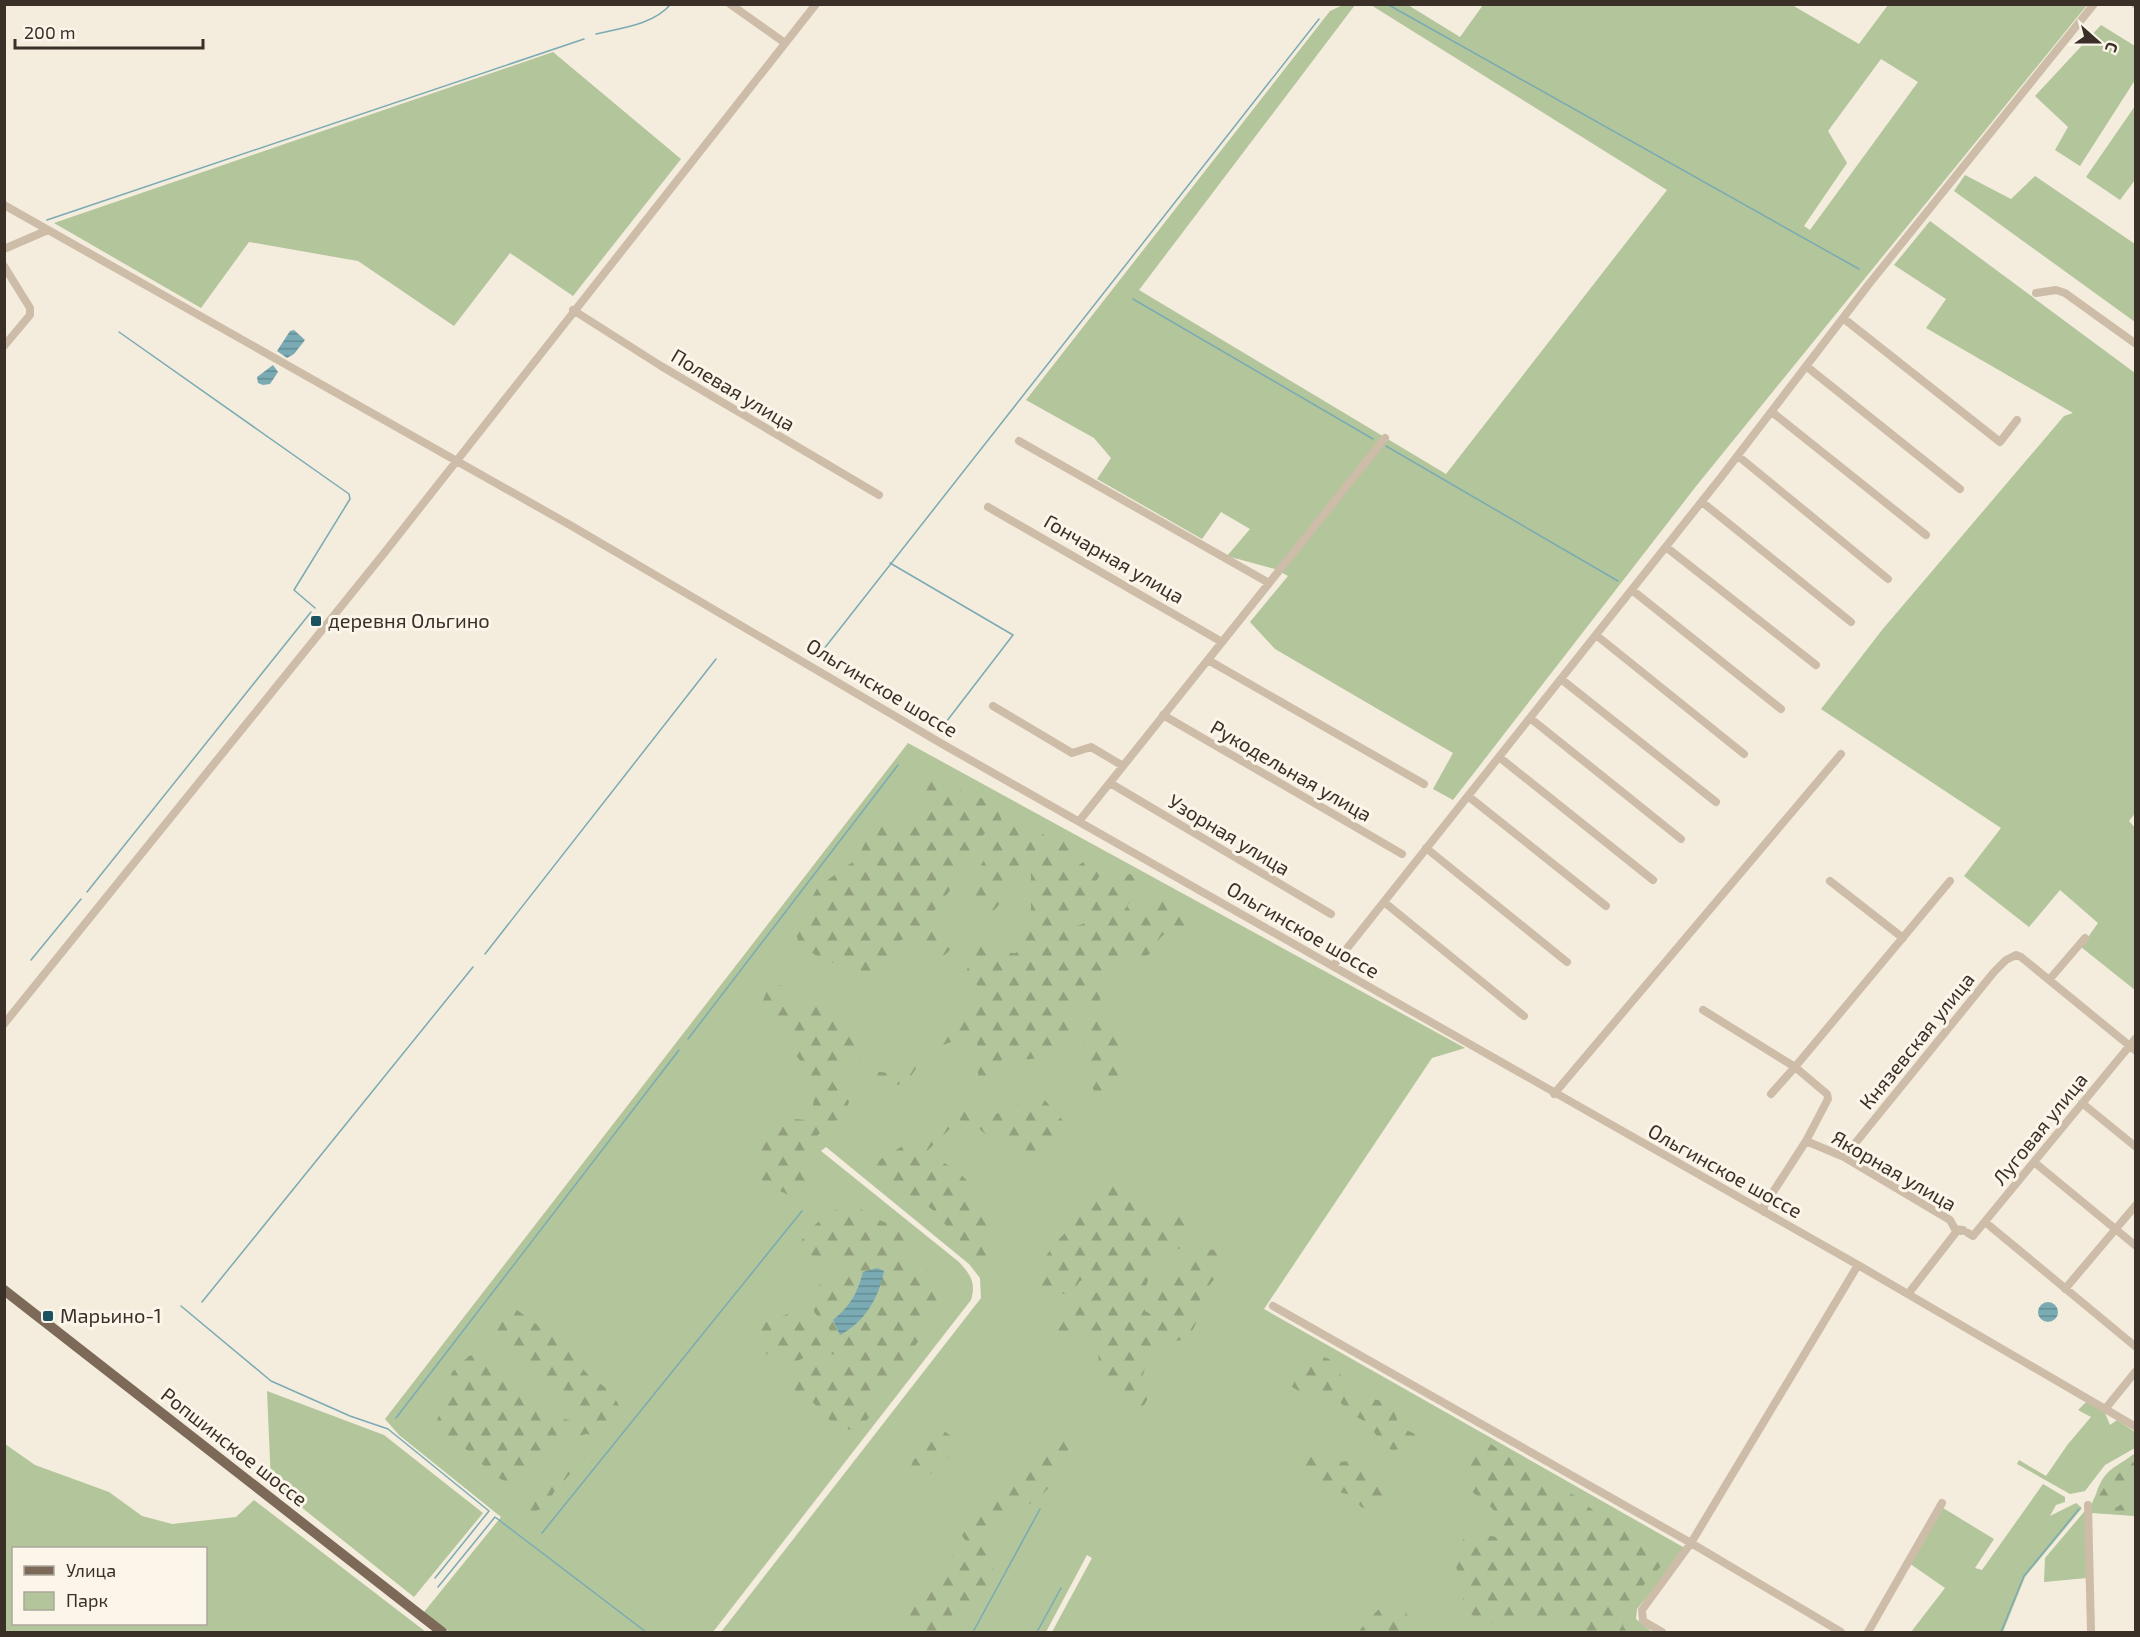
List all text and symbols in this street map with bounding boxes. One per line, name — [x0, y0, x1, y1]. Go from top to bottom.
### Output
scale bar — [15, 12, 202, 50]
north arrow — [2068, 12, 2128, 72]
text: 200 m — [24, 21, 76, 43]
text: С — [2102, 40, 2123, 55]
street label: Полевая улица — [667, 343, 800, 436]
street label: Гончарная улица — [1040, 508, 1189, 609]
place label: деревня Ольгино — [328, 608, 490, 632]
marker: деревня Ольгино — [309, 614, 323, 628]
street label: Ольгинское шоссе — [803, 632, 963, 742]
street label: Рукодельная улица — [1206, 714, 1376, 827]
street label: Узорная улица — [1164, 788, 1295, 881]
street label: Ольгинское шоссе — [1223, 876, 1384, 983]
street label: Князевская улица — [1854, 967, 1980, 1114]
street label: Луговая улица — [1987, 1067, 2093, 1190]
street label: Ольгинское шоссе — [1644, 1118, 1807, 1222]
street label: Якорная улица — [1827, 1125, 1961, 1216]
place label: Марьино-1 — [60, 1303, 162, 1327]
marker: Марьино-1 — [41, 1309, 55, 1323]
street label: Ропшинское шоссе — [157, 1382, 313, 1511]
legend — [12, 1547, 207, 1625]
text: Улица — [66, 1559, 116, 1581]
text: Парк — [66, 1589, 108, 1611]

